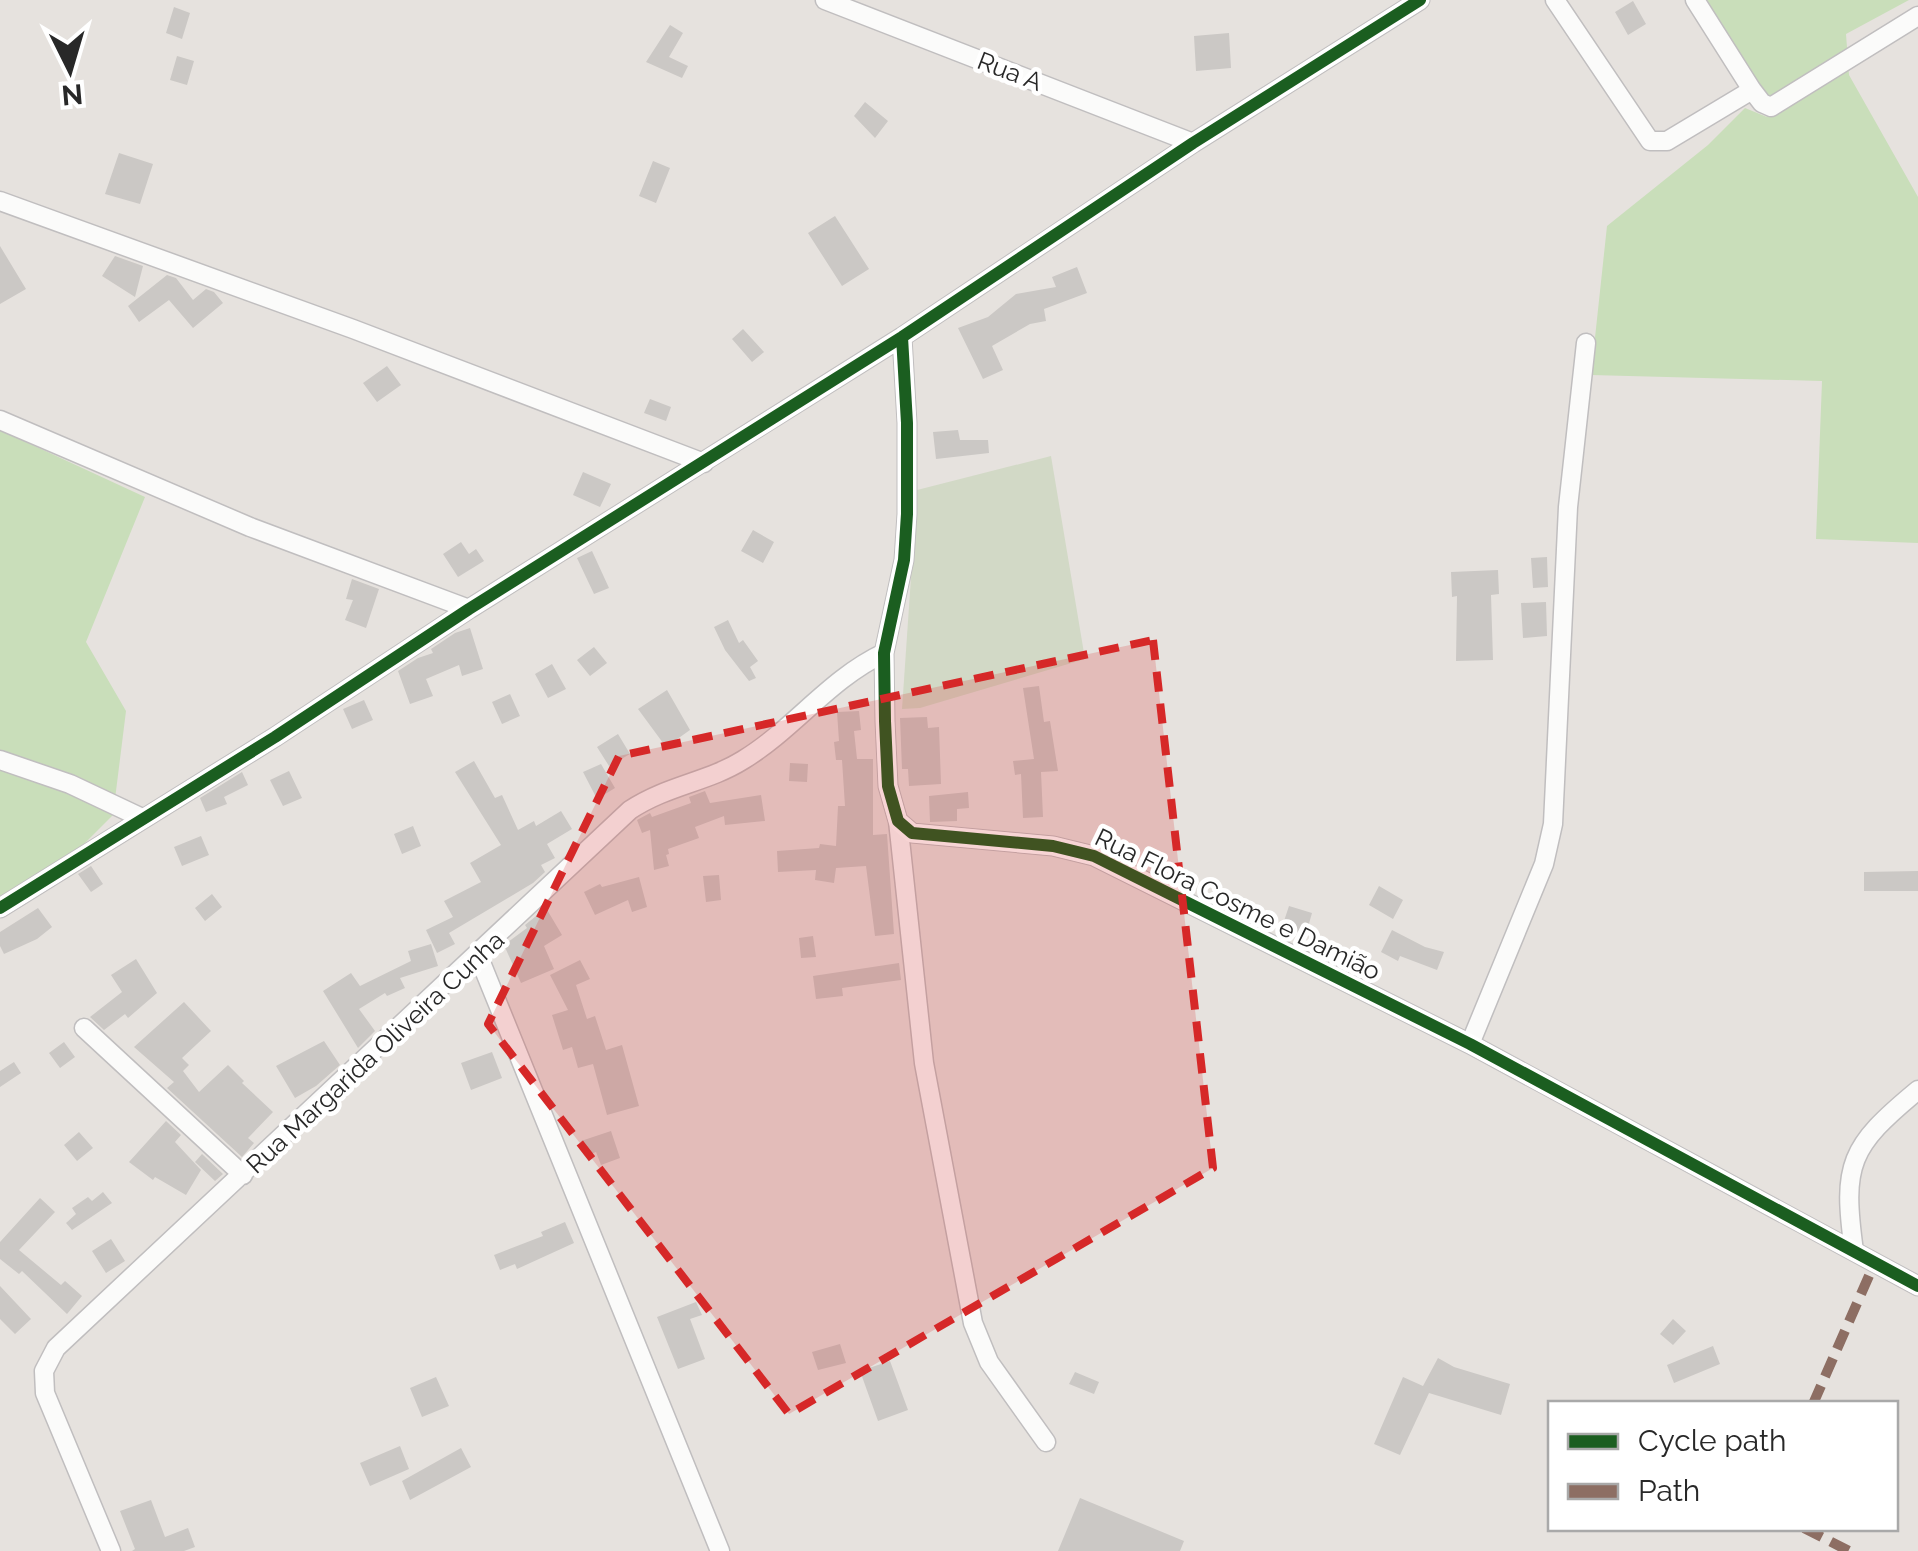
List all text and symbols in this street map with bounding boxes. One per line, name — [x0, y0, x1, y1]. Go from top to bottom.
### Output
north arrow — [20, 20, 120, 120]
street label: Rua A — [973, 45, 1047, 97]
text: N — [60, 77, 84, 112]
street label: Rua Flora Cosme e Damião — [1090, 822, 1386, 986]
street label: Rua Margarida Oliveira Cunha — [240, 925, 510, 1179]
legend — [1548, 1401, 1898, 1531]
text: Cycle path — [1638, 1423, 1786, 1458]
text: Path — [1638, 1473, 1700, 1508]

